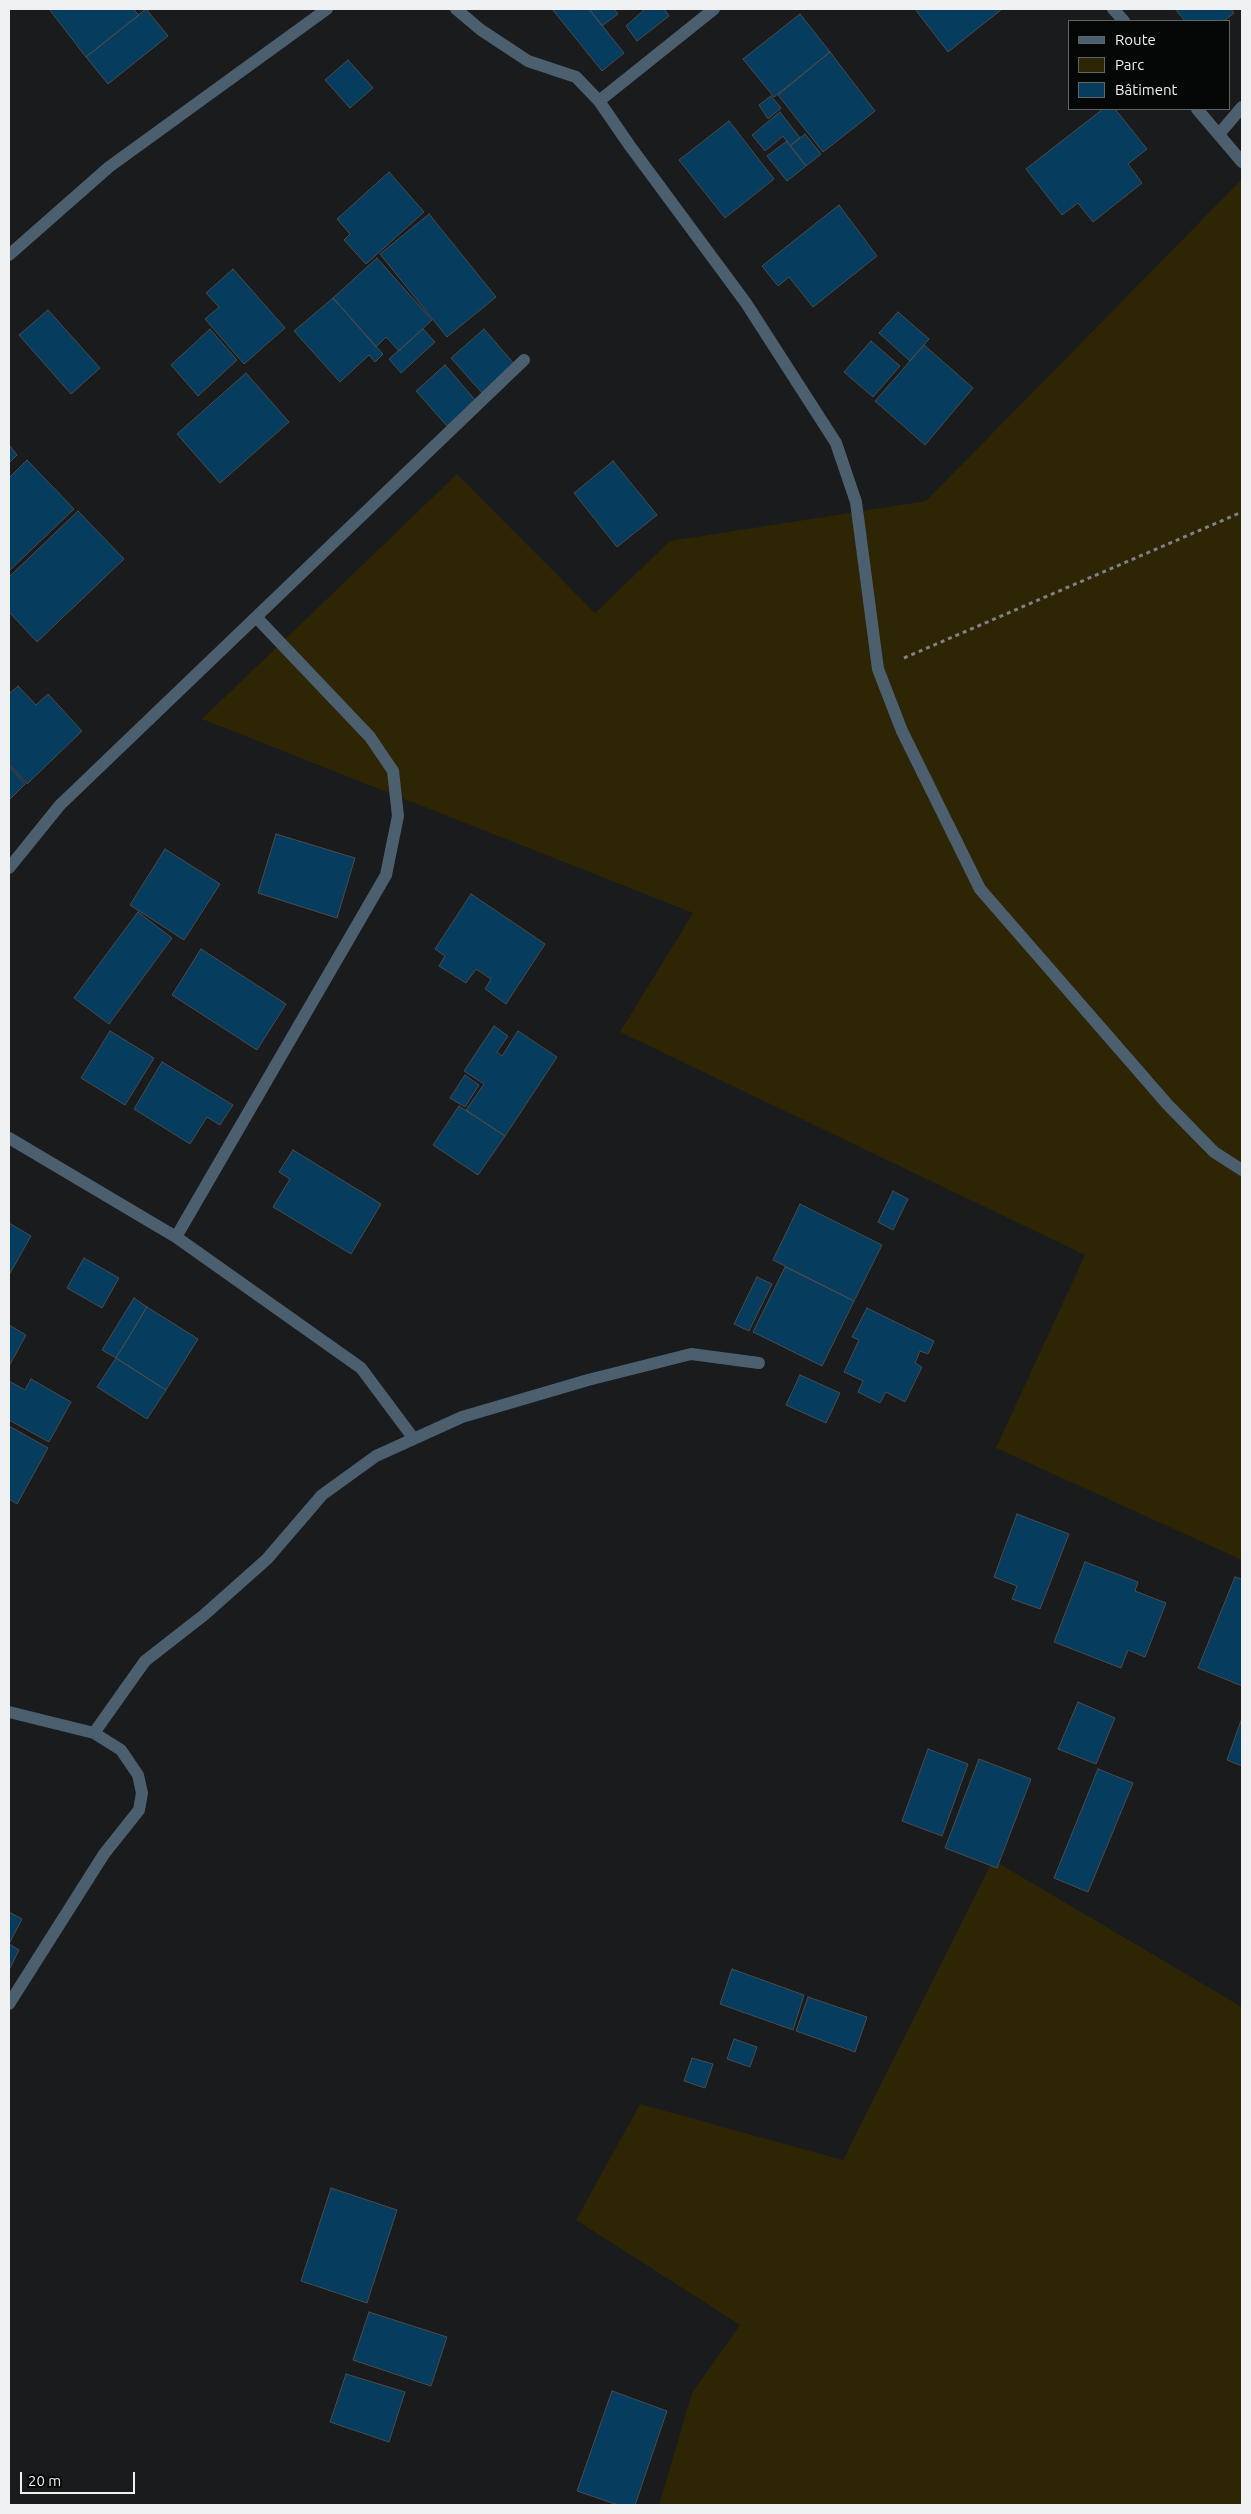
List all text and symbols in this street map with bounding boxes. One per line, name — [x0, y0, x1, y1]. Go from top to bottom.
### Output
legend — [1068, 20, 1231, 110]
text: Route — [1115, 31, 1156, 48]
text: Parc — [1115, 56, 1144, 73]
text: Bâtiment — [1115, 81, 1177, 98]
scale bar — [22, 2462, 138, 2494]
text: 20 m — [28, 2472, 61, 2489]

